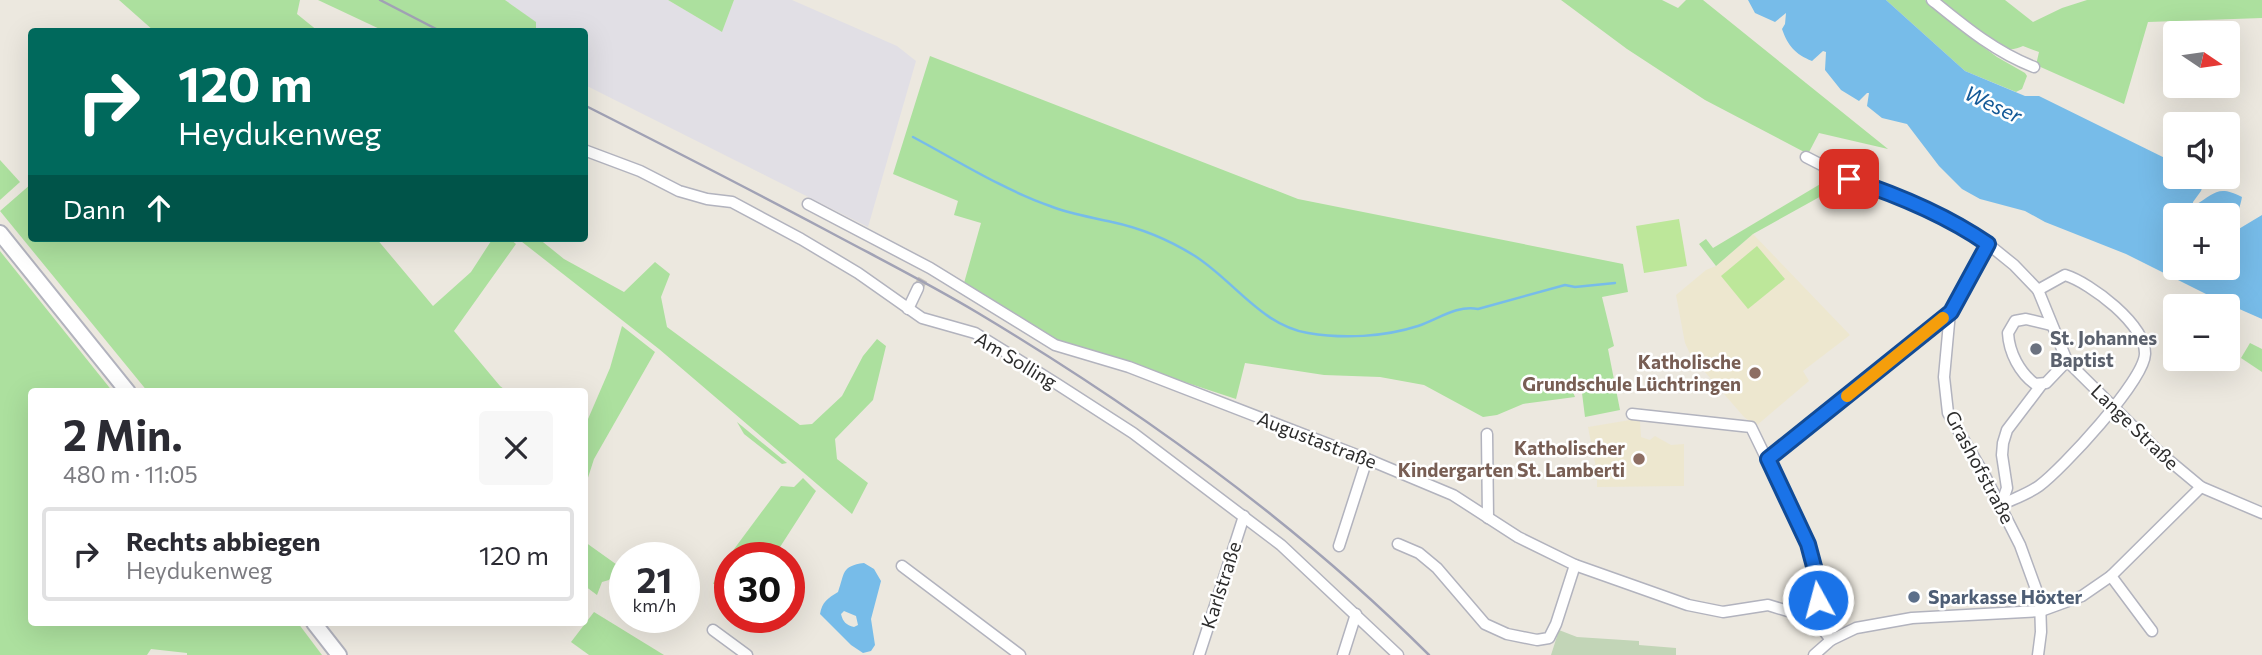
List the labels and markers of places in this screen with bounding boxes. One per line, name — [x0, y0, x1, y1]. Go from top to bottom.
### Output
pin — [1819, 149, 1879, 209]
place label: St. Johannes Baptist — [2050, 326, 2157, 371]
marker: St. Johannes Baptist — [2028, 341, 2044, 357]
place label: Katholische Grundschule Lüchtringen — [1522, 350, 1741, 395]
marker: Katholische Grundschule Lüchtringen — [1747, 365, 1763, 381]
place label: Katholischer Kindergarten St. Lamberti — [1398, 436, 1625, 481]
marker: Katholischer Kindergarten St. Lamberti — [1631, 451, 1647, 467]
place label: Sparkasse Höxter — [1928, 585, 2083, 608]
marker: Sparkasse Höxter — [1906, 589, 1922, 605]

